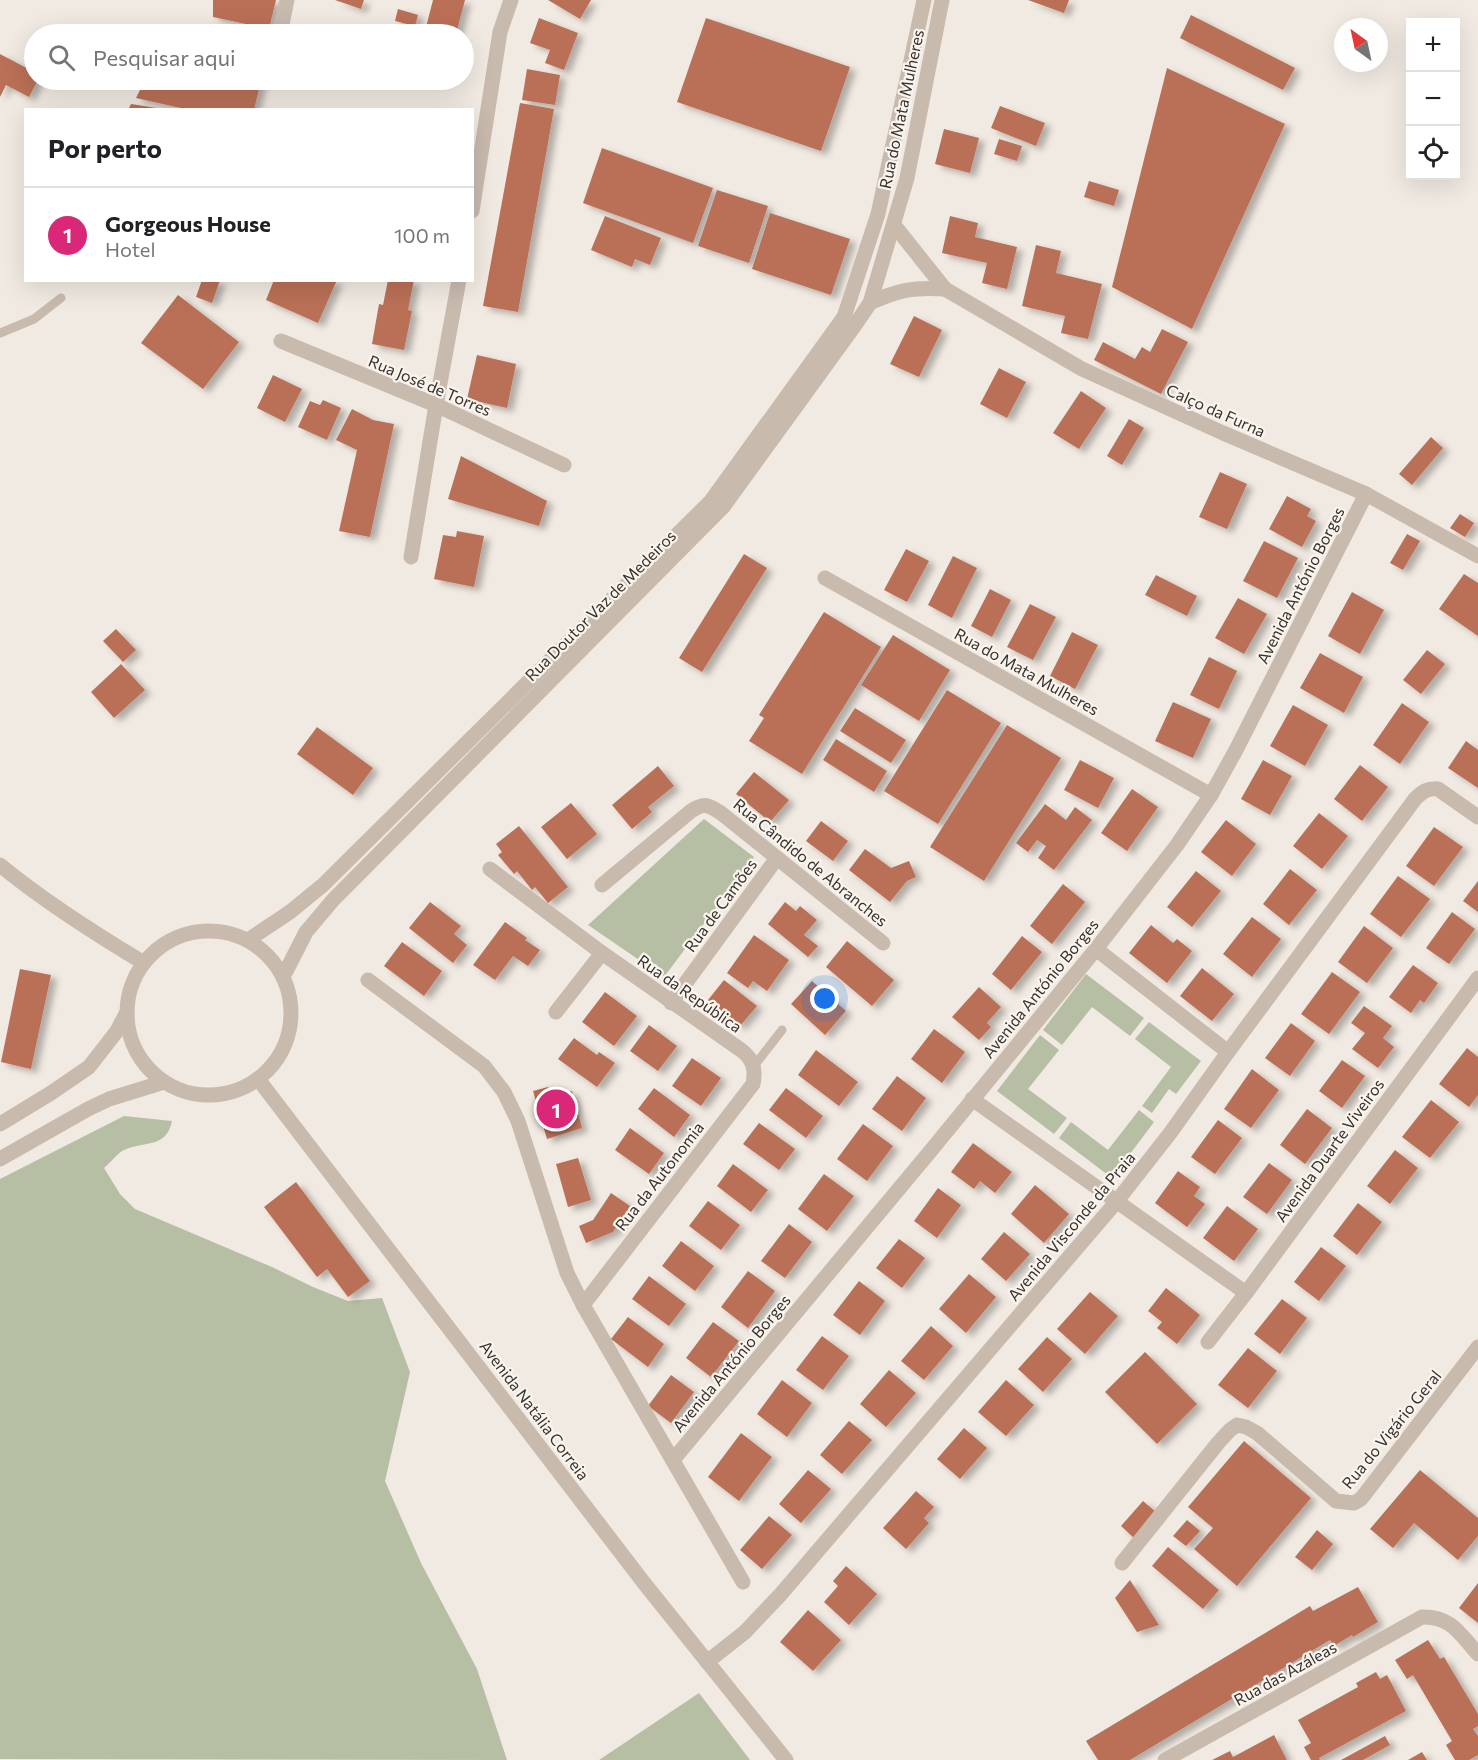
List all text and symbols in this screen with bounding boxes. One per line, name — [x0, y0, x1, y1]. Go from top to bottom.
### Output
north arrow — [1334, 18, 1388, 72]
map controls — [1406, 18, 1460, 180]
button: + — [1406, 18, 1460, 72]
search box — [24, 24, 474, 90]
street label: Rua do Mata Mulheres — [875, 28, 927, 190]
icon: search — [45, 41, 78, 74]
text: Pesquisar aqui — [93, 44, 236, 71]
button: − — [1406, 72, 1460, 126]
button: locate — [1406, 126, 1460, 180]
text: Por perto — [48, 132, 162, 163]
text: Gorgeous House — [105, 210, 271, 237]
text: 1 — [63, 223, 72, 247]
text: 100 m — [394, 223, 450, 247]
text: Hotel — [105, 237, 155, 261]
street label: Rua José de Torres — [366, 351, 494, 419]
street label: Calço da Furna — [1164, 380, 1268, 440]
street label: Avenida António Borges — [1252, 503, 1348, 667]
street label: Rua Doutor Vaz de Medeiros — [521, 526, 679, 684]
street label: Rua do Mata Mulheres — [952, 623, 1102, 719]
street label: Rua Cândido de Abranches — [730, 794, 892, 930]
street label: Rua de Camões — [680, 855, 760, 955]
street label: Avenida António Borges — [978, 915, 1102, 1061]
street label: Rua da República — [634, 950, 746, 1036]
your location — [810, 984, 839, 1013]
street label: Avenida Duarte Viveiros — [1271, 1075, 1387, 1225]
pin: 1 — [536, 1086, 576, 1132]
street label: Rua da Autonomia — [611, 1118, 707, 1234]
street label: Avenida Visconde da Praia — [1003, 1148, 1139, 1304]
street label: Avenida António Borges — [668, 1290, 794, 1436]
street label: Avenida Natália Correia — [476, 1337, 594, 1483]
street label: Rua do Vigário Geral — [1337, 1366, 1445, 1492]
street label: Rua das Azáleas — [1230, 1637, 1340, 1709]

